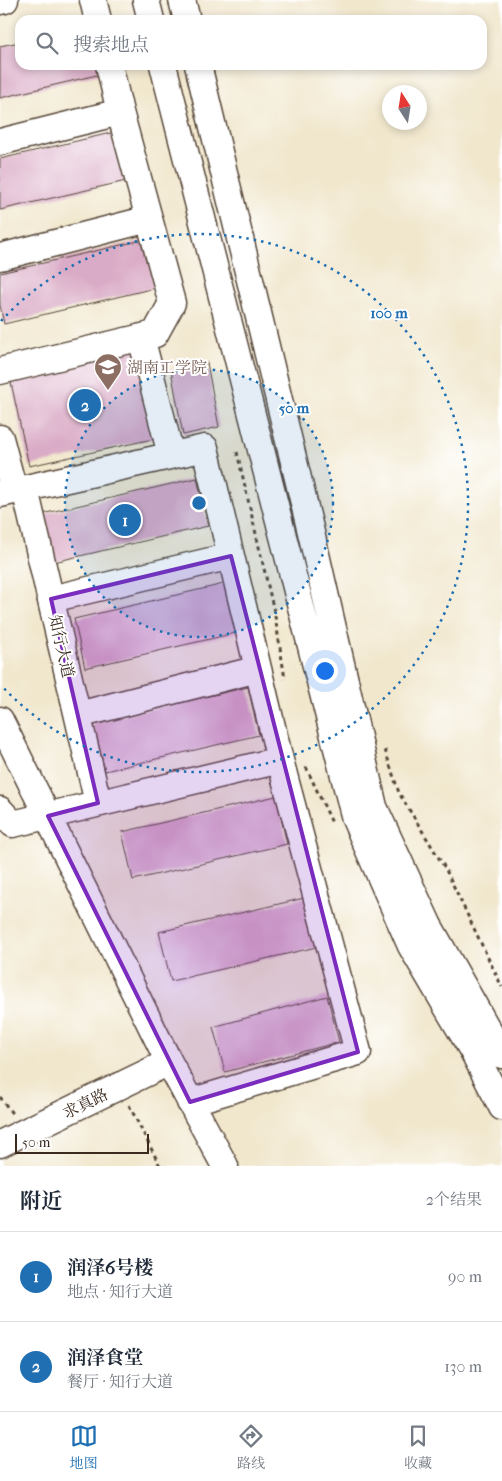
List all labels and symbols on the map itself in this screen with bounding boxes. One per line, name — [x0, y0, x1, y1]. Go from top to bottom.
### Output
north arrow — [382, 85, 427, 130]
text: 100 m — [370, 304, 408, 322]
school or university icon: 湖南工学院 — [93, 352, 123, 391]
place label: 湖南工学院 — [127, 358, 207, 377]
pin: 2 — [69, 386, 101, 424]
text: 50 m — [279, 399, 310, 417]
centre of rings — [190, 494, 208, 512]
pin: 1 — [109, 501, 141, 539]
street label: 知行大道 — [45, 613, 78, 679]
your location — [312, 658, 338, 684]
street label: 求真路 — [59, 1084, 111, 1123]
scale bar — [15, 1131, 149, 1154]

